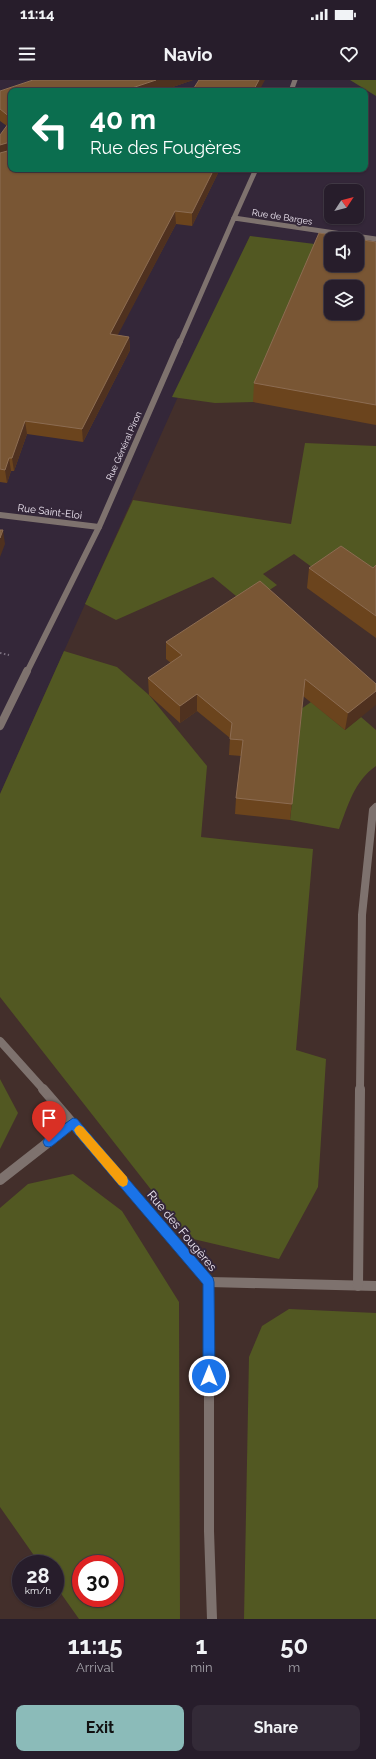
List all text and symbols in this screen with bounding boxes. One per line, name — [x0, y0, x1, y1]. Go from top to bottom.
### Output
text: 11:14 — [20, 5, 55, 23]
icon: menu — [16, 43, 38, 65]
icon: heart — [338, 43, 360, 65]
text: Navio — [163, 44, 213, 65]
text: 40 m — [90, 103, 156, 136]
icon: left — [24, 104, 76, 156]
text: Rue des Fougères — [90, 137, 241, 158]
north arrow — [324, 184, 364, 224]
map controls — [324, 184, 364, 320]
street label: Rue de Barges — [251, 207, 314, 227]
button: sound — [324, 232, 364, 272]
button: layers — [324, 280, 364, 320]
street label: Rue Général Piron — [104, 410, 144, 482]
street label: Rue Saint-Eloi — [17, 502, 83, 521]
pin — [32, 1101, 66, 1142]
icon: arrive — [38, 1107, 60, 1129]
street label: Rue des Fougères — [144, 1188, 220, 1274]
position arrow — [188, 1355, 230, 1397]
speed limit sign: 30 — [72, 1555, 124, 1607]
text: 28 — [26, 1564, 50, 1588]
text: km/h — [25, 1585, 51, 1596]
text: 11:15 — [68, 1631, 122, 1660]
text: 1 — [195, 1631, 207, 1660]
text: 50 — [280, 1631, 308, 1660]
text: Arrival — [76, 1660, 114, 1675]
text: min — [190, 1660, 213, 1675]
text: m — [288, 1660, 300, 1675]
button: Exit — [16, 1705, 184, 1751]
button: Share — [192, 1705, 360, 1751]

